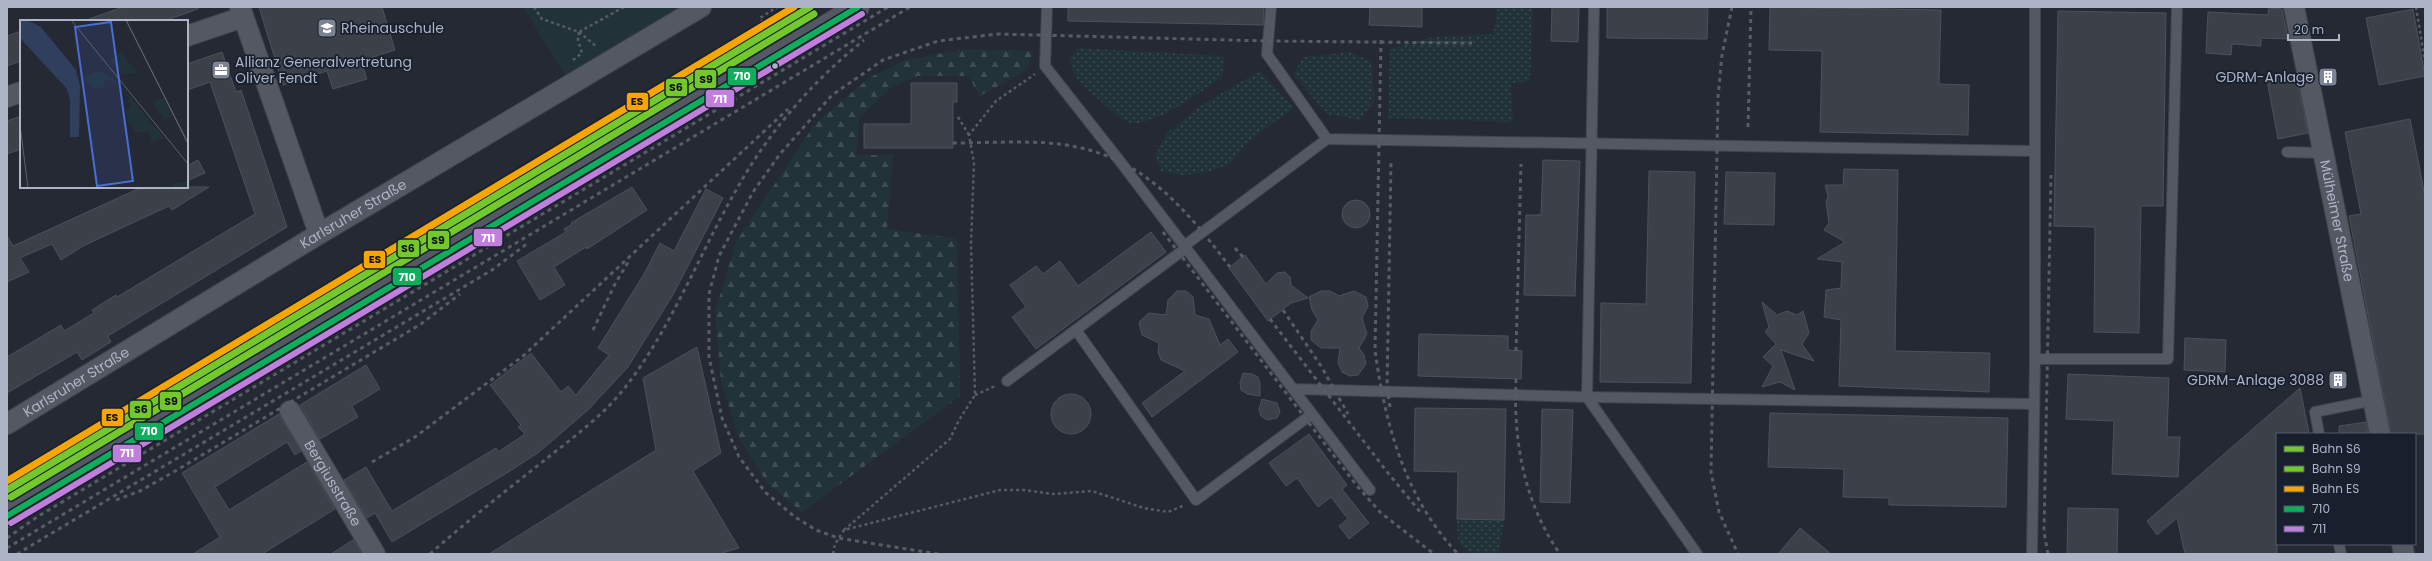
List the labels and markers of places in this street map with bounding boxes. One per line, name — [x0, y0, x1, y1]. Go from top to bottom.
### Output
school or university icon: Rheinauschule — [316, 17, 338, 39]
place label: Rheinauschule — [341, 18, 444, 38]
place label: Allianz Generalvertretung Oliver Fendt — [235, 52, 412, 88]
office icon: Allianz Generalvertretung Oliver Fendt — [210, 59, 232, 81]
unlabelled marker — [770, 61, 780, 71]
building icon: GDRM-Anlage — [2317, 66, 2339, 88]
place label: GDRM-Anlage — [2215, 67, 2314, 87]
building icon: GDRM-Anlage 3088 — [2327, 369, 2349, 391]
place label: GDRM-Anlage 3088 — [2187, 370, 2324, 390]

